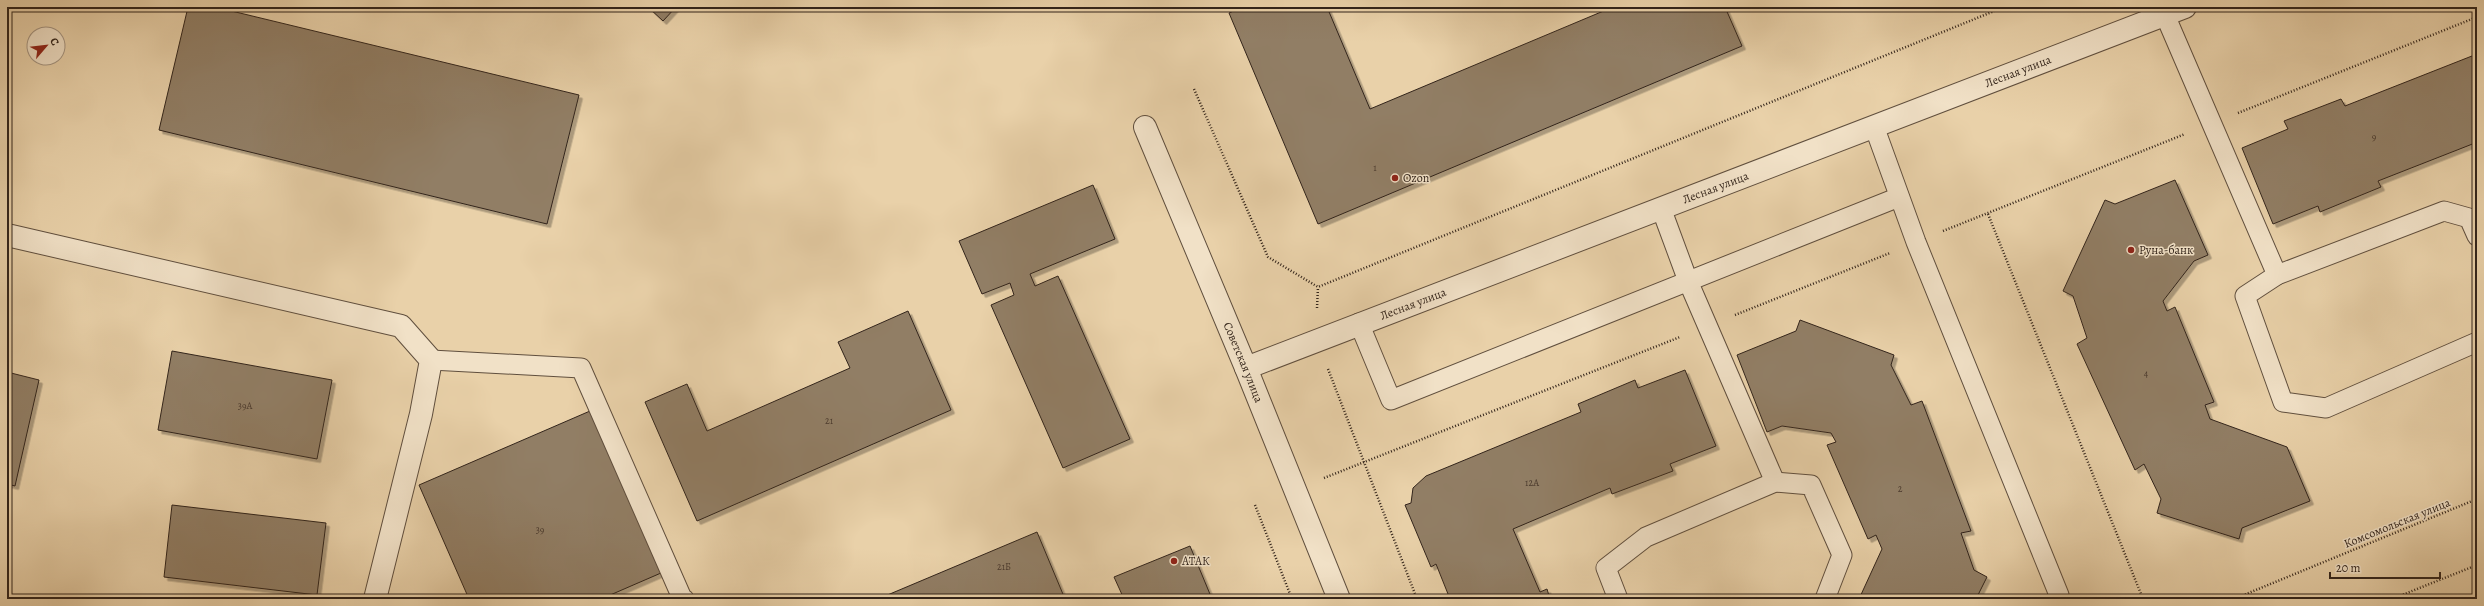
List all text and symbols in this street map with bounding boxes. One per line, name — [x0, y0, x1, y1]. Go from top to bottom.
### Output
north arrow — [26, 26, 66, 66]
text: С — [46, 35, 63, 48]
street label: Лесная улица — [1983, 51, 2054, 91]
house number: 9 — [2372, 130, 2377, 143]
house number: 1 — [1373, 161, 1377, 174]
street label: Лесная улица — [1680, 167, 1751, 207]
place label: Ozon — [1403, 170, 1430, 186]
marker: Ozon — [1390, 173, 1400, 183]
place label: Руна-банк — [2139, 242, 2193, 258]
marker: Руна-банк — [2126, 245, 2136, 255]
street label: Лесная улица — [1378, 284, 1449, 324]
street label: Советская улица — [1220, 320, 1267, 405]
house number: 4 — [2144, 367, 2149, 380]
house number: 39А — [238, 399, 252, 412]
house number: 21 — [825, 414, 834, 427]
house number: 12А — [1525, 476, 1539, 489]
house number: 2 — [1898, 482, 1903, 495]
street label: Комсомольская улица — [2341, 494, 2453, 552]
house number: 39 — [536, 523, 545, 536]
place label: АТАК — [1181, 553, 1210, 569]
scale bar — [2330, 554, 2440, 580]
marker: АТАК — [1169, 556, 1179, 566]
house number: 21Б — [997, 560, 1011, 573]
text: 20 m — [2336, 560, 2360, 576]

